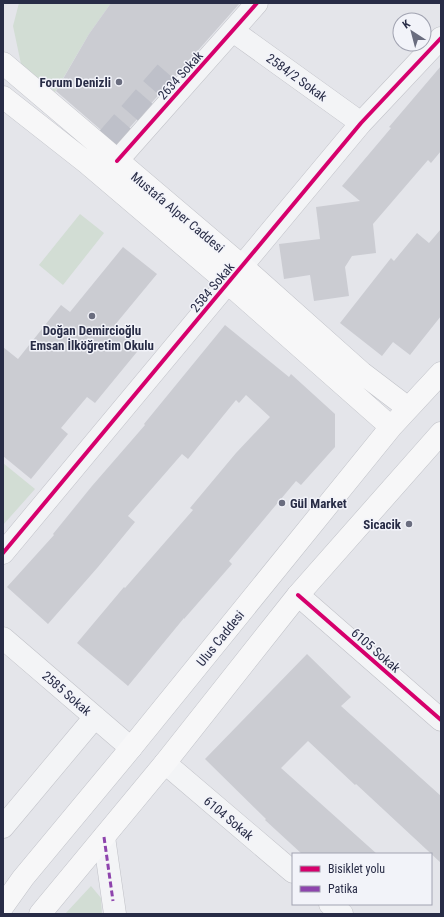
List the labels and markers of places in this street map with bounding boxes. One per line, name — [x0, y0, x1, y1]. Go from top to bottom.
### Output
place label: Forum Denizli — [39, 75, 111, 90]
marker: Forum Denizli — [114, 77, 124, 87]
marker: Doğan Demircioğlu Emsan İlköğretim Okulu — [87, 311, 97, 321]
place label: Doğan Demircioğlu Emsan İlköğretim Okulu — [30, 323, 154, 353]
place label: Gül Market — [290, 496, 347, 511]
marker: Gül Market — [277, 498, 287, 508]
place label: Sicacik — [363, 517, 402, 532]
marker: Sicacik — [404, 519, 414, 529]

